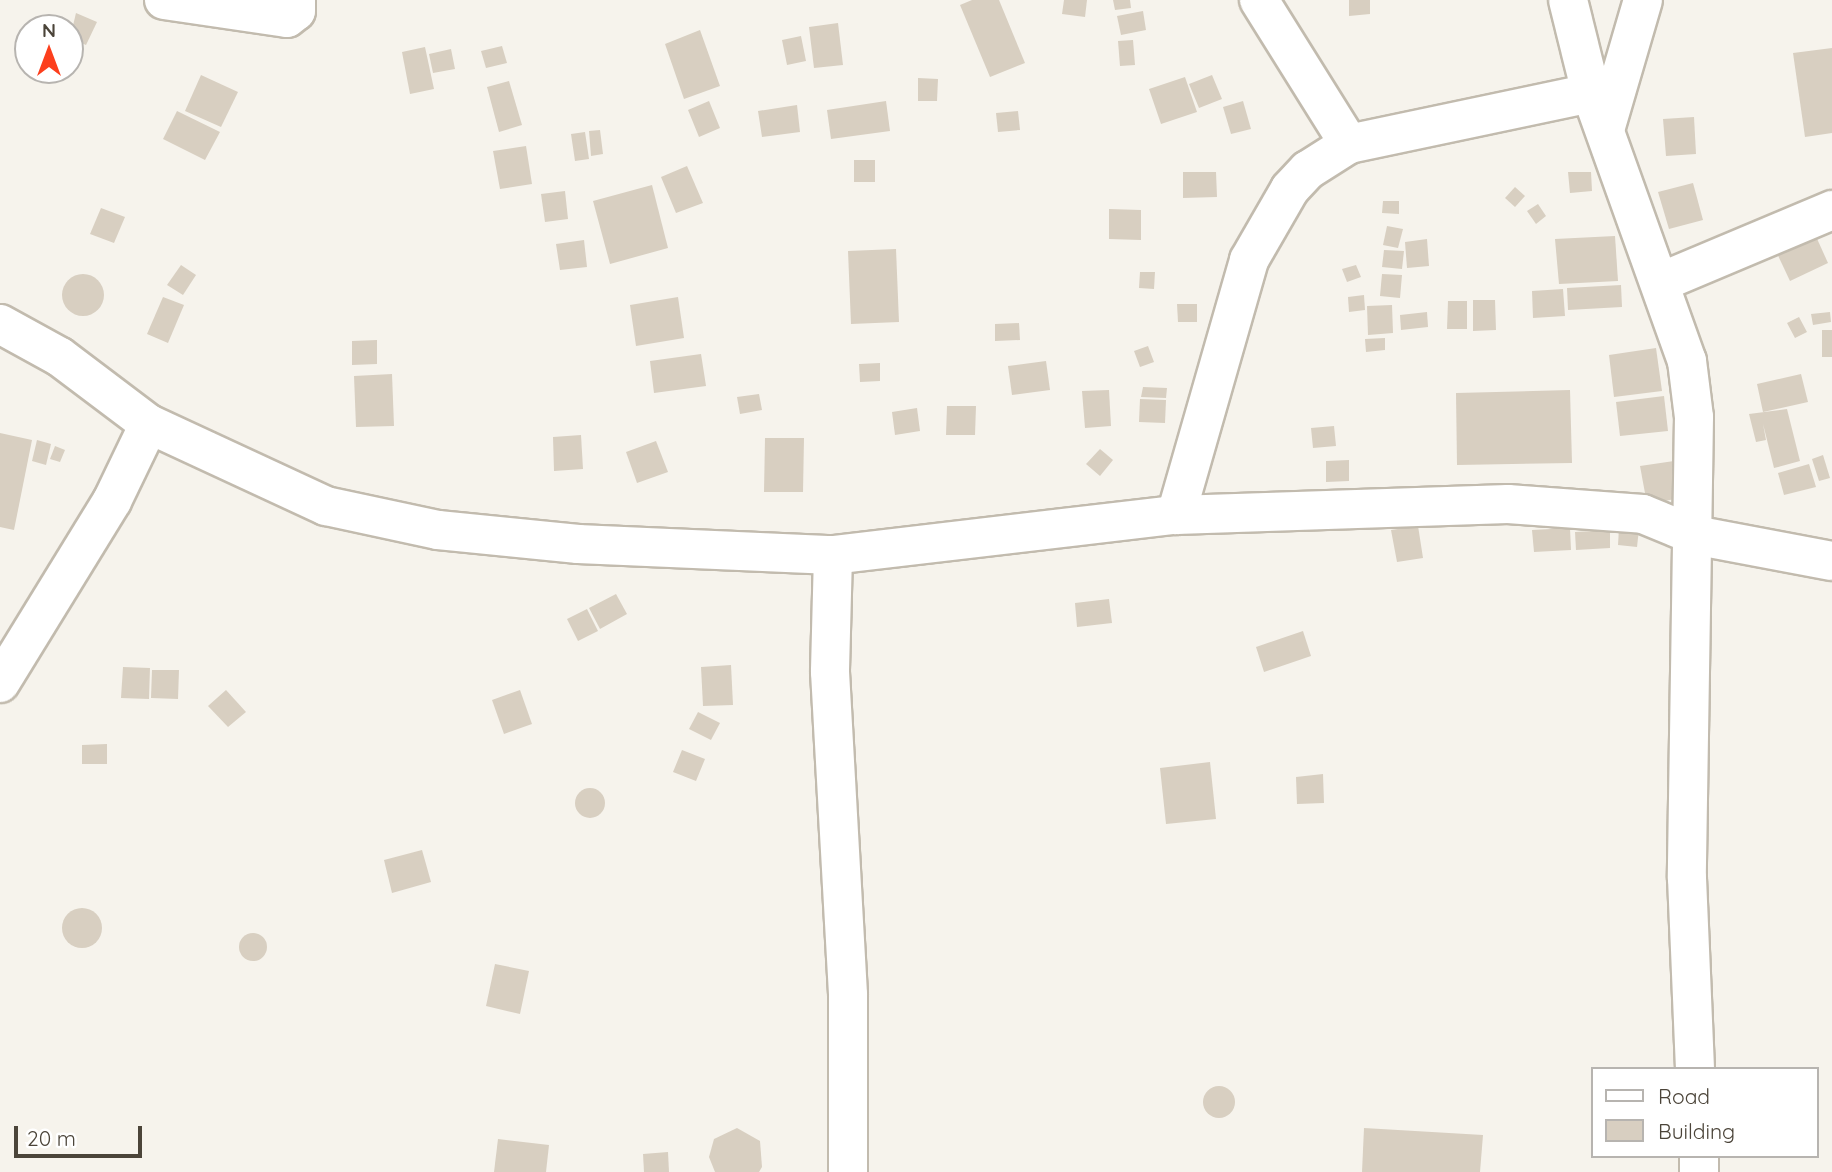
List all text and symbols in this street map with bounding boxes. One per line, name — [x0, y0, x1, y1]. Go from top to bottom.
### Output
north arrow — [14, 14, 84, 84]
text: N — [42, 18, 56, 42]
legend — [1590, 1067, 1818, 1158]
text: Road — [1658, 1083, 1710, 1109]
scale bar — [18, 1112, 145, 1156]
text: Building — [1658, 1118, 1735, 1144]
text: 20 m — [27, 1125, 76, 1151]

